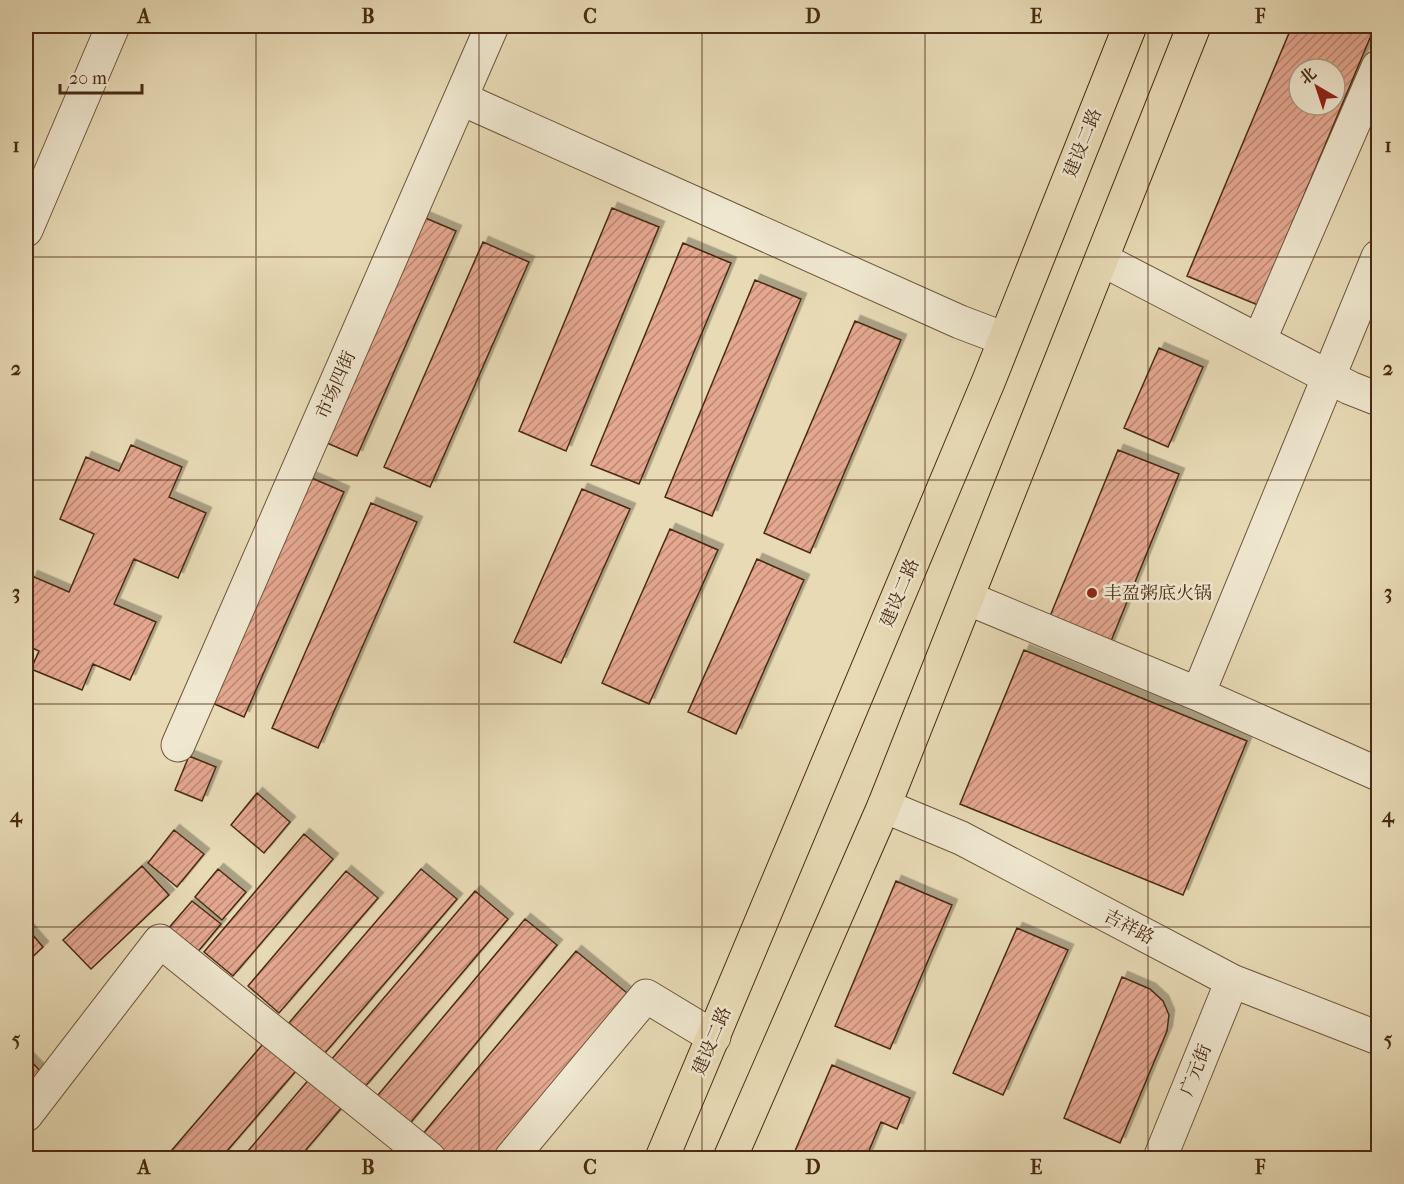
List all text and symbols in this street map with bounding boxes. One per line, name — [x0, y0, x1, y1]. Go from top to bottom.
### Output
text: A — [136, 5, 152, 28]
text: B — [361, 5, 375, 28]
text: C — [583, 5, 597, 28]
text: D — [805, 5, 821, 28]
text: E — [1030, 5, 1042, 28]
text: F — [1254, 5, 1266, 28]
scale bar — [60, 57, 142, 95]
north arrow — [1287, 57, 1347, 117]
text: 北 — [1296, 63, 1320, 88]
text: 20 m — [69, 68, 107, 89]
street label: 建设二路 — [1060, 106, 1106, 180]
text: 1 — [12, 134, 20, 157]
text: 1 — [1384, 134, 1392, 157]
street label: 市场四街 — [312, 348, 360, 422]
text: 2 — [11, 357, 21, 380]
text: 2 — [1383, 357, 1393, 380]
street label: 建设二路 — [876, 556, 924, 630]
text: 3 — [12, 581, 20, 604]
text: 3 — [1384, 581, 1392, 604]
place label: 丰盈粥底火锅 — [1104, 583, 1212, 604]
marker: 丰盈粥底火锅 — [1085, 586, 1099, 600]
text: 4 — [9, 804, 23, 828]
text: 4 — [1381, 804, 1395, 828]
street label: 吉祥路 — [1100, 905, 1158, 949]
street label: 建设二路 — [688, 1004, 736, 1078]
text: 5 — [12, 1028, 21, 1051]
text: 5 — [1384, 1028, 1393, 1051]
street label: 广元街 — [1176, 1041, 1216, 1099]
text: A — [136, 1156, 152, 1179]
text: B — [361, 1156, 375, 1179]
text: C — [583, 1156, 597, 1179]
text: D — [805, 1156, 821, 1179]
text: E — [1030, 1156, 1042, 1179]
text: F — [1254, 1156, 1266, 1179]

